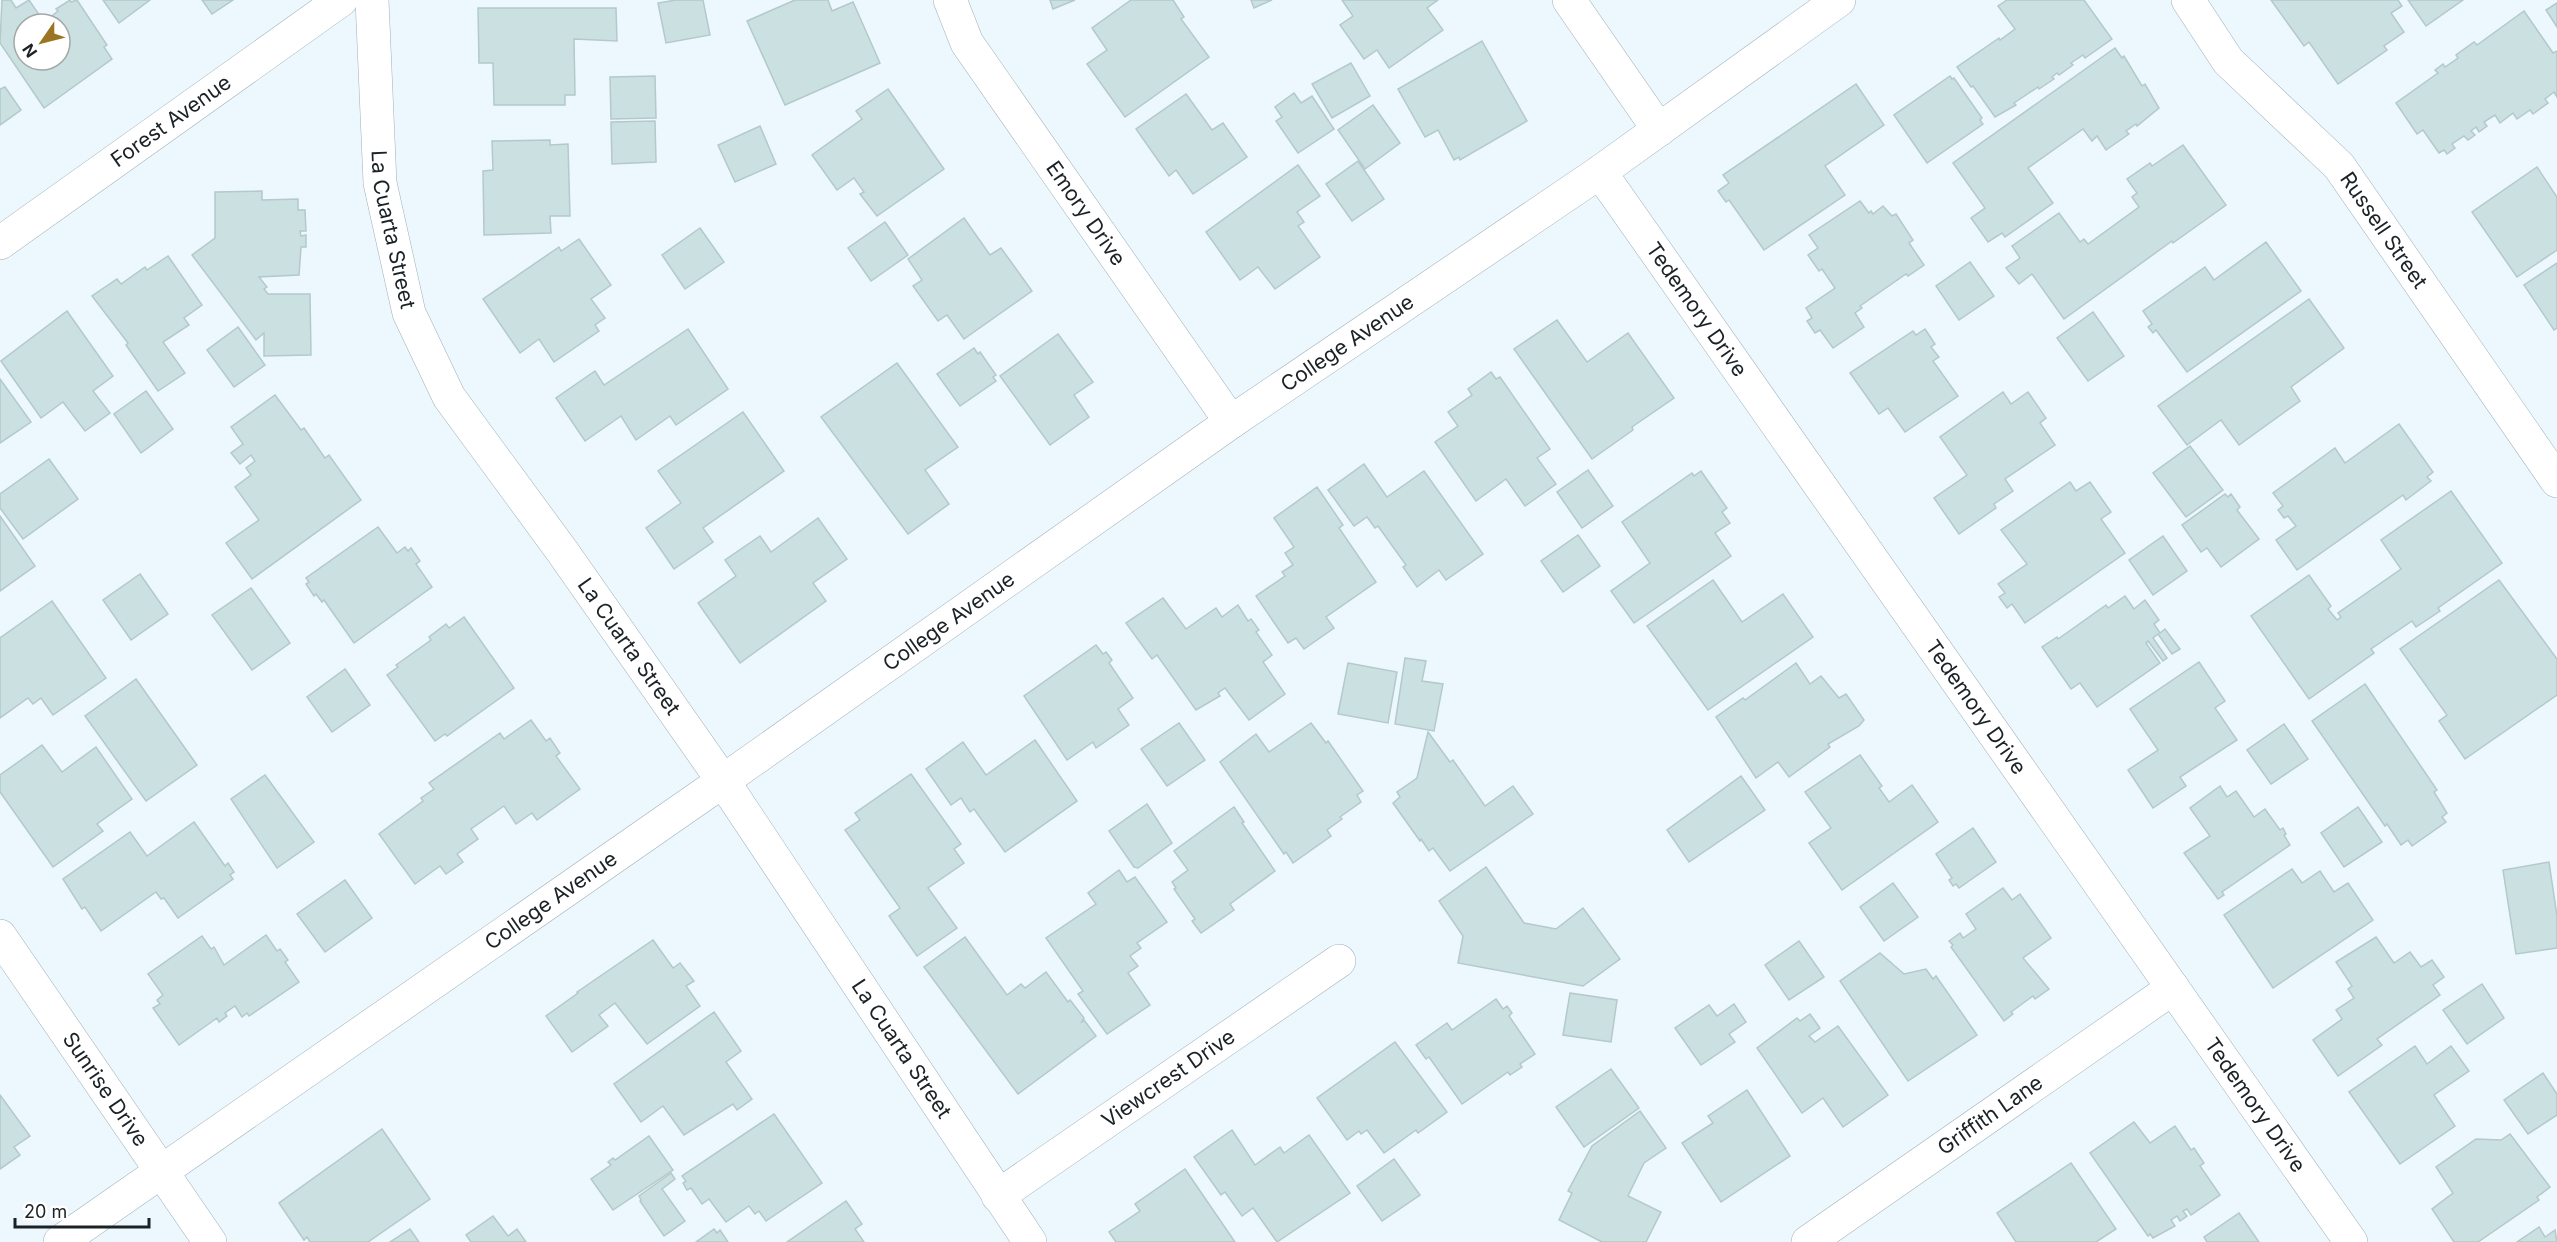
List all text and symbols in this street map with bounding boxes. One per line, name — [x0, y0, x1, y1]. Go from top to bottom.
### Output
north arrow — [12, 12, 72, 72]
text: N — [18, 40, 41, 61]
street label: Forest Avenue — [106, 69, 236, 172]
street label: La Cuarta Street — [367, 150, 421, 311]
street label: Emory Drive — [1041, 156, 1131, 270]
street label: Russell Street — [2335, 167, 2433, 293]
street label: Tedemory Drive — [1641, 237, 1753, 381]
street label: College Avenue — [1276, 289, 1418, 397]
street label: College Avenue — [878, 566, 1019, 676]
street label: La Cuarta Street — [573, 573, 686, 720]
street label: Tedemory Drive — [1920, 635, 2032, 779]
street label: College Avenue — [480, 846, 622, 955]
street label: La Cuarta Street — [847, 975, 957, 1123]
street label: Viewcrest Drive — [1097, 1024, 1240, 1133]
street label: Sunrise Drive — [58, 1027, 154, 1151]
street label: Tedemory Drive — [2200, 1033, 2311, 1177]
street label: Griffith Lane — [1933, 1070, 2047, 1160]
scale bar — [15, 1191, 148, 1229]
text: 20 m — [24, 1201, 67, 1222]

